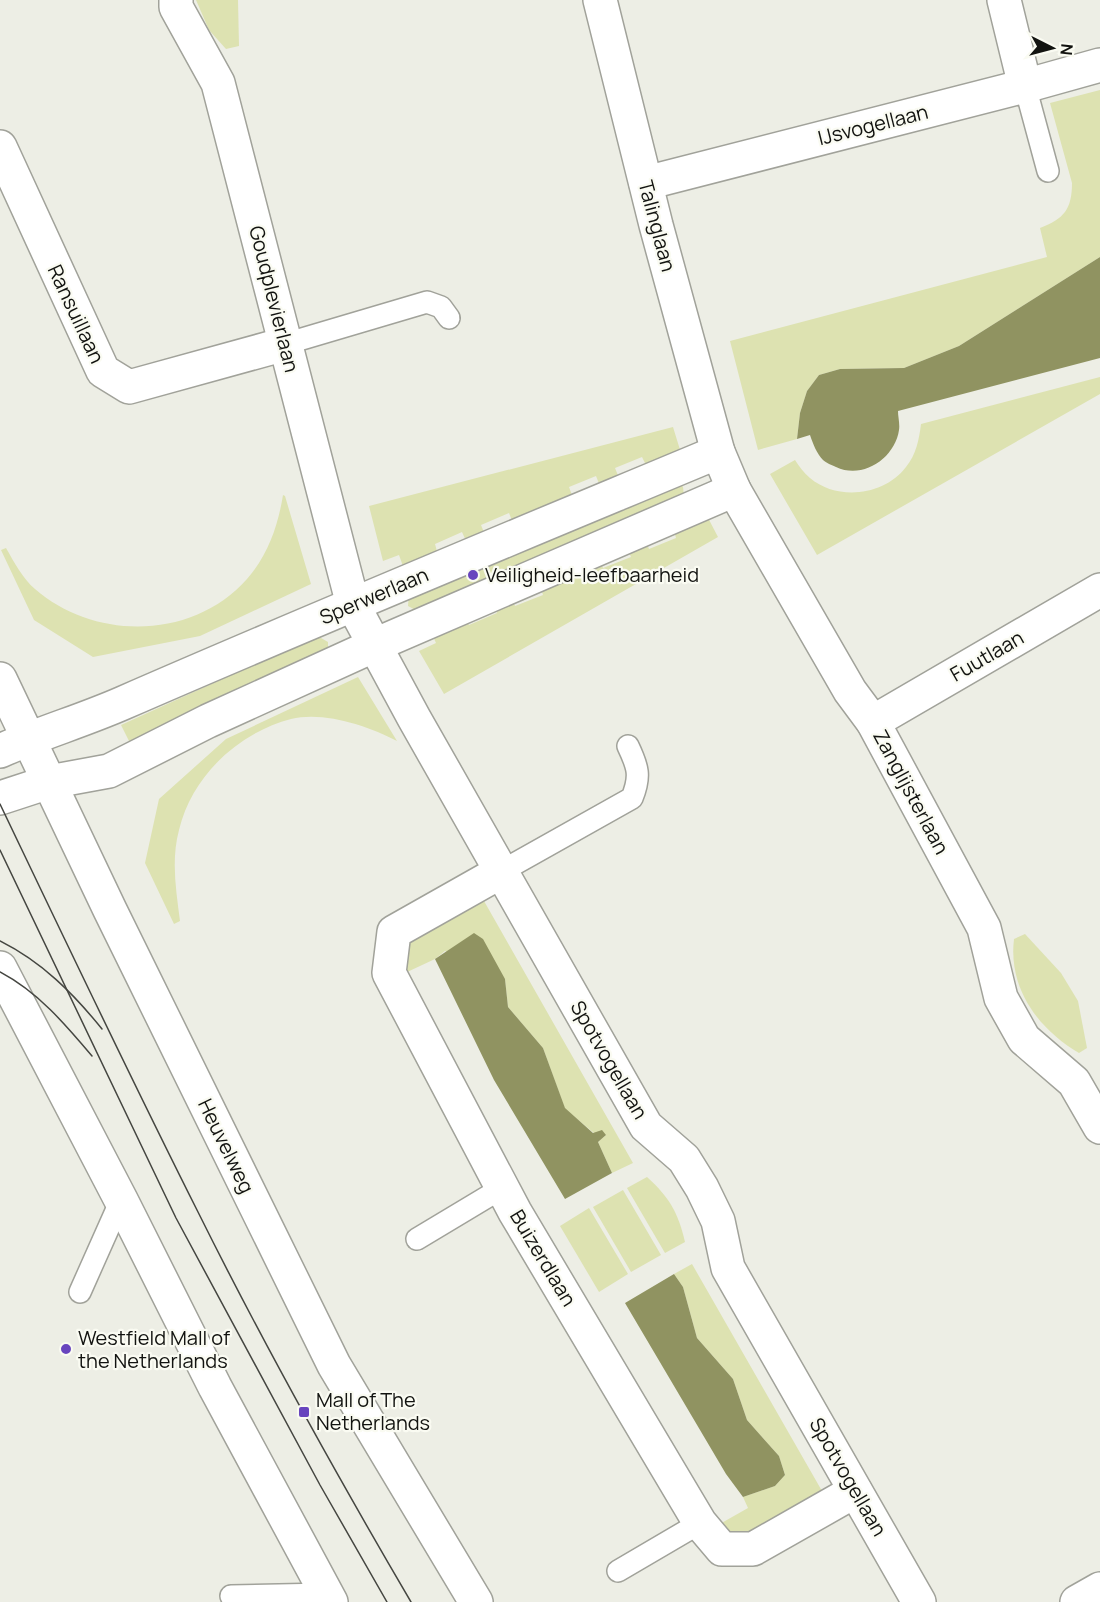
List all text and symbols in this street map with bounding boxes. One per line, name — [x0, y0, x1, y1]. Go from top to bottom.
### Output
north arrow — [1022, 18, 1082, 78]
text: N — [1055, 43, 1078, 56]
street label: IJsvogellaan — [815, 98, 931, 151]
street label: Talinglaan — [632, 177, 683, 275]
street label: Goudplevierlaan — [243, 223, 306, 375]
street label: Ransuillaan — [42, 260, 111, 368]
street label: Sperwerlaan — [315, 561, 432, 631]
place label: Veiligheid-leefbaarheid — [485, 561, 699, 588]
marker: Veiligheid-leefbaarheid — [466, 568, 480, 582]
street label: Fuutlaan — [945, 624, 1028, 687]
street label: Zanglijsterlaan — [867, 725, 956, 859]
street label: Spotvogellaan — [565, 996, 654, 1124]
street label: Heuvelweg — [192, 1094, 261, 1197]
street label: Buizerdlaan — [504, 1205, 583, 1311]
place label: Westfield Mall of the Netherlands — [78, 1324, 230, 1374]
marker: Westfield Mall of the Netherlands — [59, 1342, 73, 1356]
place label: Mall of The Netherlands — [316, 1386, 430, 1436]
marker: Mall of The Netherlands — [297, 1405, 311, 1419]
street label: Spotvogellaan — [804, 1413, 893, 1541]

